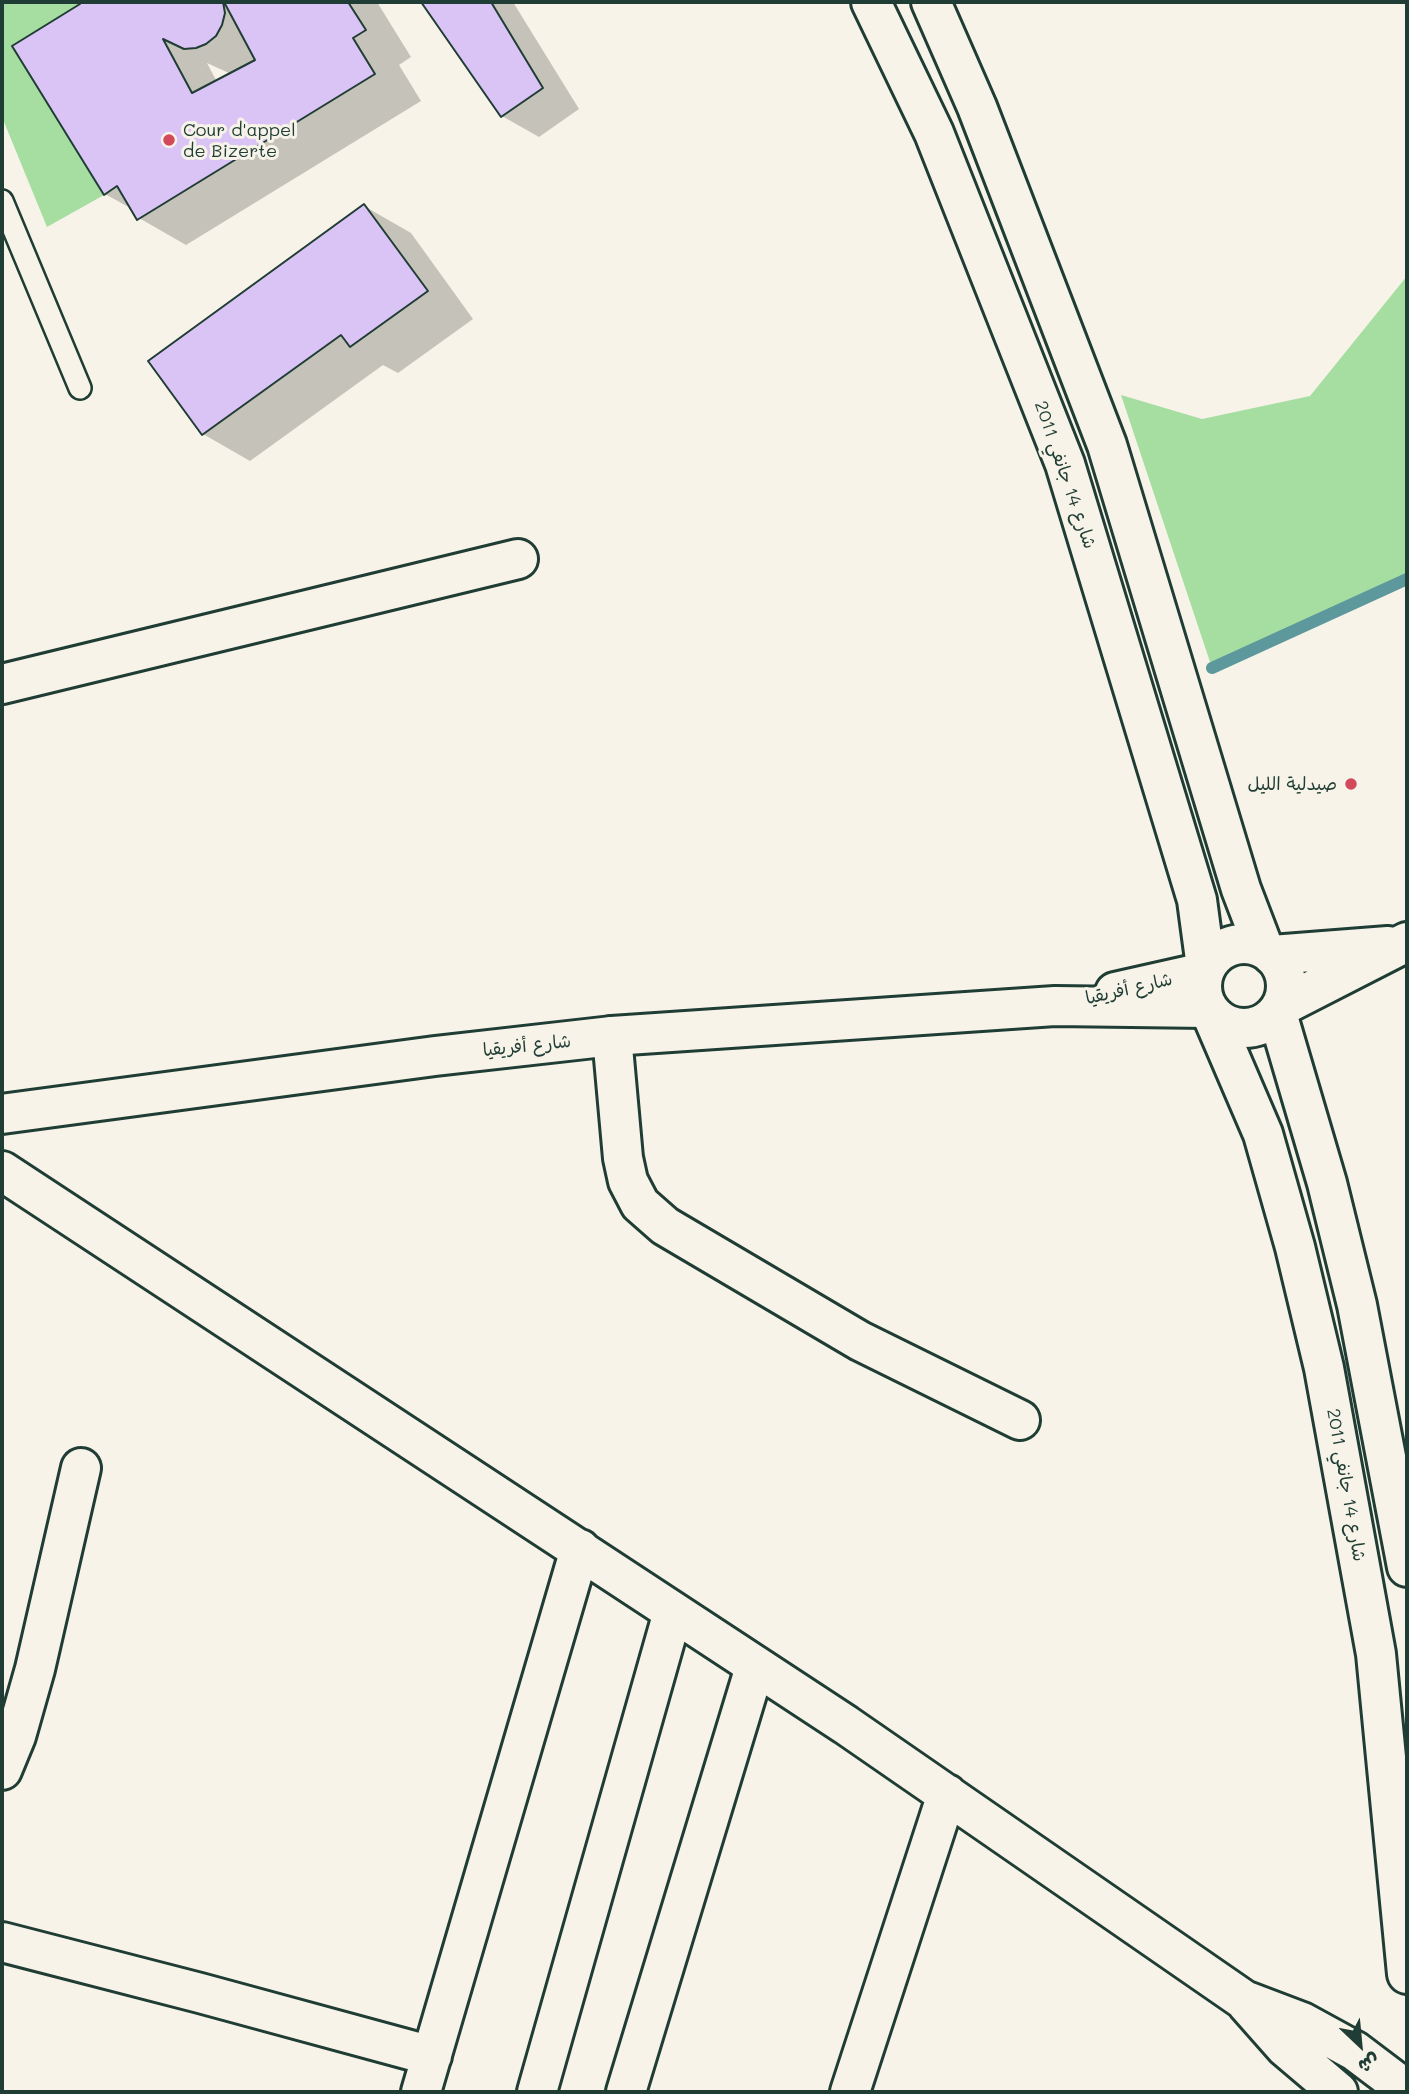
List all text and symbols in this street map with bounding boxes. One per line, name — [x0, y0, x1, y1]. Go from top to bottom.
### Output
place label: Cour d'appel de Bizerte — [183, 119, 296, 162]
marker: Cour d'appel de Bizerte — [161, 132, 177, 148]
street label: شارع 14 جانفي 2011 — [1030, 398, 1100, 552]
place label: صيدلية الليل — [1248, 773, 1337, 795]
marker: صيدلية الليل — [1343, 776, 1359, 792]
street label: شارع أفريقيا — [1083, 969, 1175, 1009]
street label: شارع أفريقيا — [482, 1031, 572, 1061]
street label: شارع 14 جانفي 2011 — [1322, 1407, 1370, 1563]
north arrow — [1325, 2010, 1395, 2080]
text: ش — [1355, 2049, 1384, 2080]

